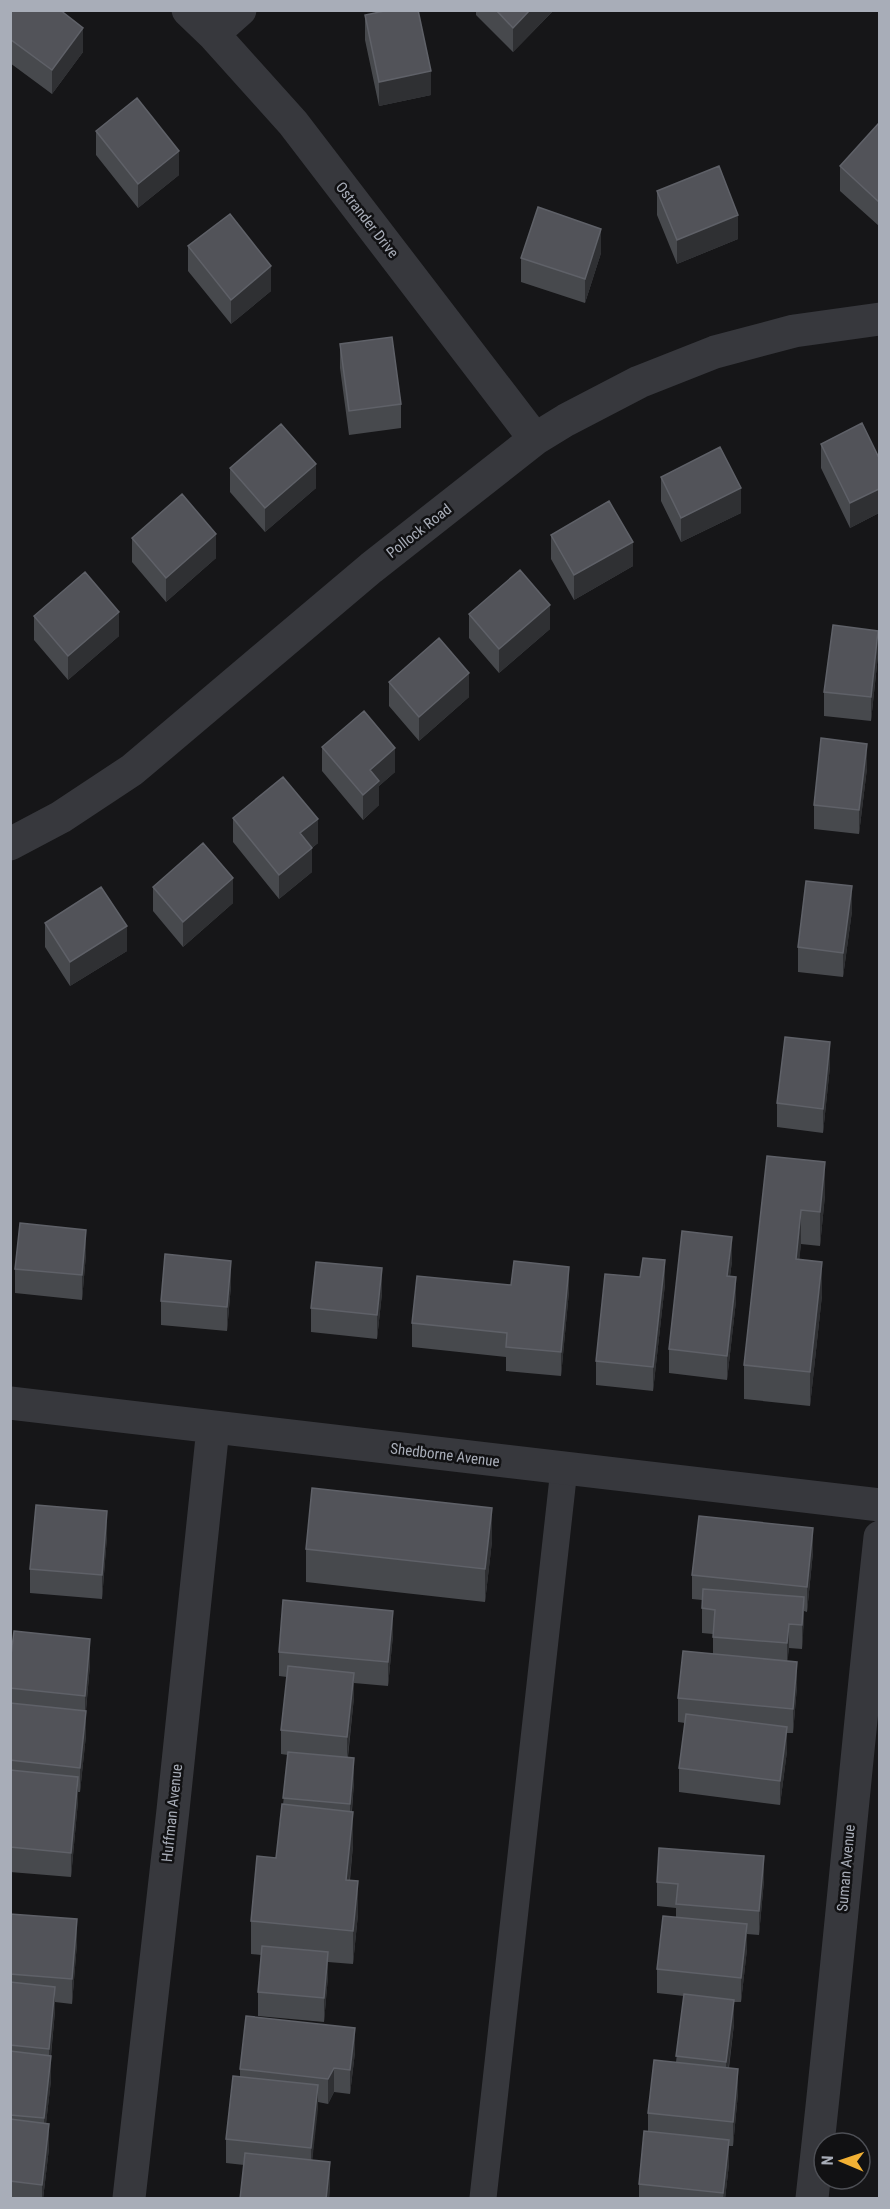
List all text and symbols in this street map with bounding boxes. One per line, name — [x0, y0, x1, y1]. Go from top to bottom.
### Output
street label: Ostrander Drive — [332, 178, 402, 262]
street label: Pollock Road — [383, 500, 455, 562]
street label: Shedborne Avenue — [389, 1439, 501, 1471]
street label: Huffman Avenue — [158, 1763, 186, 1863]
street label: Suman Avenue — [833, 1824, 859, 1912]
north arrow — [812, 2131, 872, 2191]
text: N — [818, 2155, 837, 2166]

